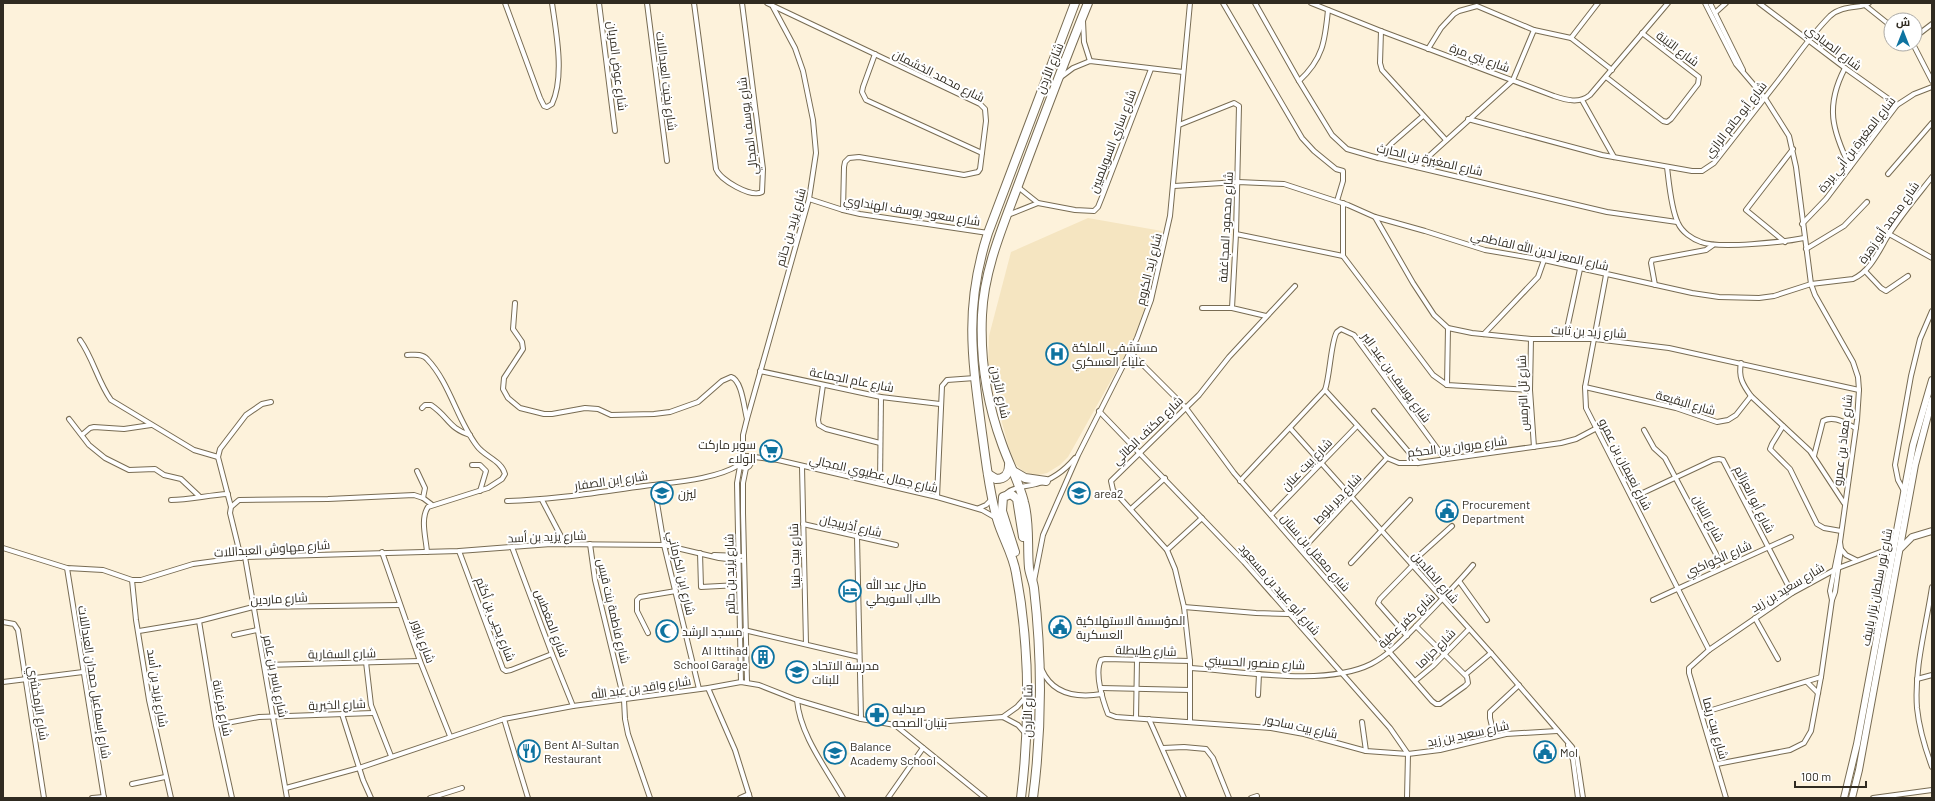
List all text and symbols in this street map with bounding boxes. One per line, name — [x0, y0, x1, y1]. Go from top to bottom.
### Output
north arrow — [1883, 12, 1923, 52]
text: ش — [1896, 15, 1910, 29]
street label: شارع عوض المريان — [604, 20, 630, 112]
street label: شارع الصيادي — [1801, 22, 1865, 76]
street label: شارع التينة — [1653, 27, 1702, 70]
street label: شارع بخيت العبداللات — [652, 31, 680, 132]
street label: شارع الأردن — [1032, 40, 1067, 96]
street label: شارع بني مرة — [1447, 40, 1512, 78]
street label: شارع محمد الخشمان — [890, 46, 987, 106]
street label: شارع يوسف المجالي — [734, 76, 764, 176]
street label: شارع أبو حاتم الرازي — [1701, 78, 1772, 162]
street label: شارع ساري السويلميين — [1086, 87, 1142, 196]
street label: شارع المغيرة بن أبي بردة — [1814, 93, 1901, 197]
street label: شارع المغيرة بن الحارث — [1375, 140, 1484, 180]
street label: شارع محمود المجاغفة — [1215, 171, 1237, 283]
street label: شارع محمد أبو زهرة — [1855, 178, 1923, 267]
street label: شارع يزيد بن حاتم — [772, 186, 810, 268]
street label: شارع سعود يوسف الهنداوي — [842, 192, 982, 232]
street label: شارع المعز لدين الله الفاطمي — [1469, 227, 1610, 277]
street label: شارع زيد الكروم — [1132, 231, 1166, 307]
street label: شارع زيد بن ثابت — [1551, 322, 1627, 342]
street label: شارع يوسف بن عبد البر — [1357, 328, 1434, 426]
place label: مستشفى الملكة علياء العسكري — [1072, 340, 1158, 372]
hospital icon: مستشفى الملكة علياء العسكري — [1044, 341, 1070, 367]
street label: شارع تل الترمس — [1514, 355, 1532, 431]
street label: شارع عام الجماعة — [808, 364, 895, 396]
street label: شارع الأردن — [987, 364, 1013, 420]
street label: شارع البقيعة — [1654, 387, 1718, 419]
street label: شارع مكنف الطائي — [1109, 393, 1188, 470]
street label: شارع معاذ بن عمرو — [1829, 393, 1857, 487]
street label: شارع نعيمان بن عمرو — [1595, 416, 1655, 513]
street label: شارع مروان بن الحكم — [1406, 433, 1508, 461]
street label: شارع بيت عنان — [1278, 435, 1336, 494]
place label: سوبر ماركت الولاء — [698, 437, 756, 466]
supermarket icon: سوبر ماركت الولاء — [758, 438, 784, 464]
street label: شارع جمال عطيوي المجالي — [807, 451, 940, 499]
street label: شارع أبو العزائم — [1730, 463, 1778, 536]
street label: شارع ابن الصفار — [572, 468, 649, 494]
street label: شارع دير بلوط — [1310, 470, 1365, 527]
school or university icon: ليزن — [649, 480, 675, 506]
school or university icon: area2 — [1066, 480, 1092, 506]
place label: ليزن — [678, 486, 696, 501]
place label: area2 — [1094, 486, 1123, 500]
street label: شارع اللبان — [1689, 492, 1727, 545]
place label: Procurement Department — [1462, 497, 1530, 525]
public building icon: Procurement Department — [1434, 498, 1460, 524]
street label: شارع معقل بن سنان — [1277, 510, 1354, 595]
street label: شارع أذربيجان — [818, 511, 883, 541]
street label: شارع بيت حنينا — [786, 523, 804, 589]
street label: شارع نور سلطان نزار باييف — [1858, 527, 1896, 647]
street label: شارع يزيد بن أسد — [507, 528, 587, 546]
street label: شارع ابن الكرماني — [662, 530, 699, 617]
street label: شارع يزيد بن حاتم — [721, 533, 739, 614]
street label: شارع مهاوش العبداللات — [213, 537, 331, 561]
street label: شارع الكواكبي — [1683, 537, 1755, 583]
street label: شارع أبو عبيد بن مسعود — [1235, 540, 1324, 639]
street label: شارع الخالدين — [1408, 548, 1462, 607]
street label: شارع فاطمة بنت قيس — [593, 557, 633, 665]
street label: شارع سعيد بن زيد — [1748, 560, 1827, 616]
street label: شارع يحيى بن أكثم — [472, 575, 518, 664]
place label: منزل عبد الله طالب السويطي — [866, 577, 941, 609]
hotel icon: منزل عبد الله طالب السويطي — [837, 578, 863, 604]
street label: شارع المغطس — [531, 587, 571, 660]
street label: شارع كفر عطية — [1375, 589, 1439, 652]
street label: شارع ماردين — [250, 590, 308, 608]
street label: شارع إسماعيل حمدان العبداللات — [74, 604, 114, 760]
place label: المؤسسة الاستهلاكية العسكرية — [1076, 613, 1186, 642]
public building icon: المؤسسة الاستهلاكية العسكرية — [1047, 614, 1073, 640]
street label: شارع يازور — [407, 616, 438, 665]
mosque icon: مسجد الرشد — [654, 618, 680, 644]
place label: مسجد الرشد — [682, 624, 743, 639]
street label: شارع حزاما — [1412, 625, 1459, 672]
street label: شارع ياسر بن عامر — [259, 632, 291, 719]
street label: شارع طليطلة — [1115, 642, 1177, 660]
place label: Al Ittihad School Garage — [673, 643, 748, 671]
building icon: Al Ittihad School Garage — [750, 644, 776, 670]
street label: شارع السفارية — [308, 645, 376, 663]
street label: شارع يزيد بن أسد — [143, 648, 171, 728]
street label: شارع منصور الحسيني — [1204, 652, 1306, 676]
place label: مدرسة الاتحاد للبنات — [812, 658, 879, 687]
school or university icon: مدرسة الاتحاد للبنات — [784, 659, 810, 685]
street label: شارع الزمخشري — [22, 665, 52, 742]
street label: شارع واقد بن عبد الله — [590, 673, 692, 703]
street label: شارع فرغانة — [209, 679, 235, 738]
street label: شارع الأردن — [1020, 684, 1036, 738]
street label: شارع الخيرية — [308, 696, 366, 714]
street label: شارع بيت ريما — [1699, 696, 1732, 761]
place label: صيدليه بنيان الصحه — [892, 701, 947, 730]
pharmacy icon: صيدليه بنيان الصحه — [864, 702, 890, 728]
street label: شارع بيت ساحور — [1262, 711, 1339, 743]
street label: شارع سعيد بن زيد — [1426, 717, 1511, 750]
place label: Bent Al-Sultan Restaurant — [544, 737, 619, 765]
restaurant icon: Bent Al-Sultan Restaurant — [516, 738, 542, 764]
place label: Balance Academy School — [850, 739, 936, 767]
public building icon: MoI — [1532, 739, 1558, 765]
school or university icon: Balance Academy School — [822, 740, 848, 766]
place label: MoI — [1560, 745, 1578, 759]
scale bar — [1795, 763, 1866, 789]
text: 100 m — [1801, 769, 1831, 783]

